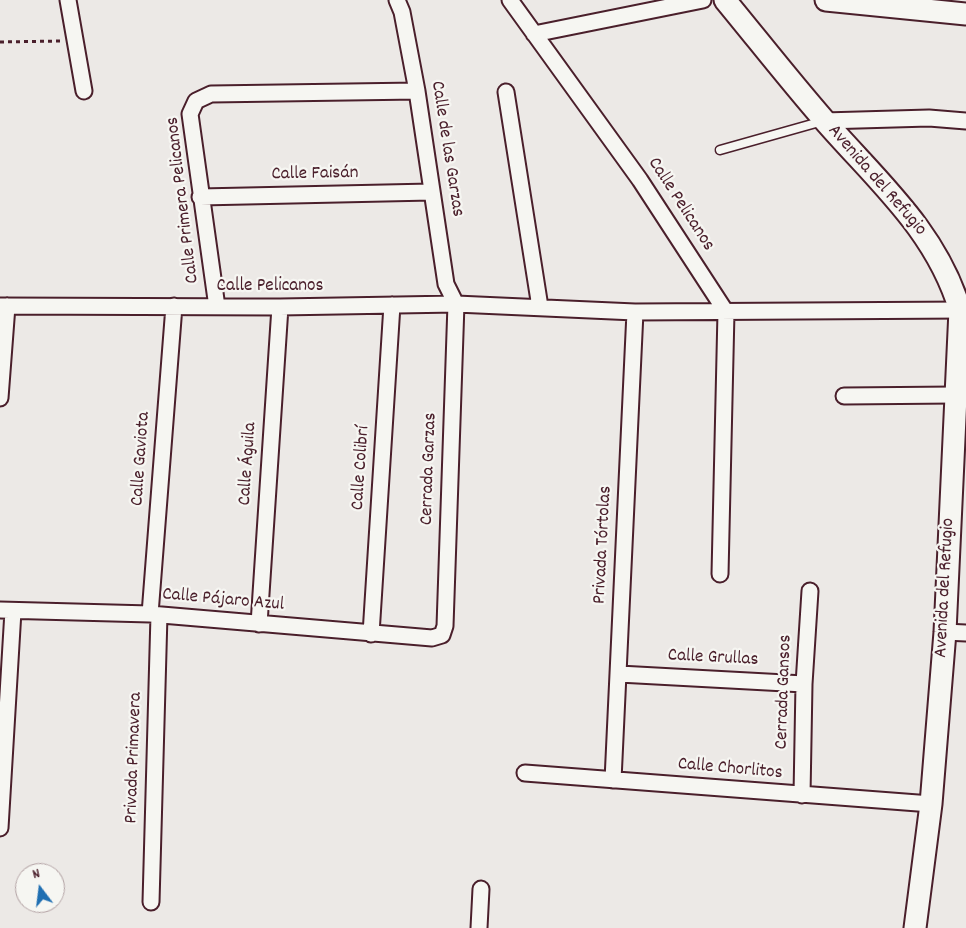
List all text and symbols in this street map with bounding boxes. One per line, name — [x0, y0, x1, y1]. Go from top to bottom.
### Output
street label: Calle de las Garzas — [424, 79, 468, 219]
street label: Calle Primera Pelicanos — [162, 115, 206, 285]
street label: Avenida del Refugio — [821, 121, 931, 241]
street label: Calle Pelicanos — [641, 154, 719, 256]
street label: Calle Faisán — [271, 163, 359, 187]
street label: Calle Pelicanos — [217, 276, 323, 298]
street label: Calle Gaviota — [127, 411, 157, 507]
street label: Cerrada Garzas — [417, 412, 443, 526]
street label: Calle Águila — [235, 422, 263, 506]
street label: Calle Colibrí — [348, 425, 376, 511]
street label: Privada Tórtolas — [590, 485, 618, 605]
street label: Avenida del Refugio — [931, 518, 961, 658]
street label: Calle Pájaro Azul — [161, 584, 285, 618]
street label: Cerrada Gansos — [772, 634, 798, 750]
street label: Calle Grullas — [667, 645, 759, 673]
street label: Privada Primavera — [121, 692, 149, 824]
street label: Calle Chorlitos — [677, 754, 783, 786]
north arrow — [15, 863, 65, 913]
text: N — [30, 864, 42, 885]

